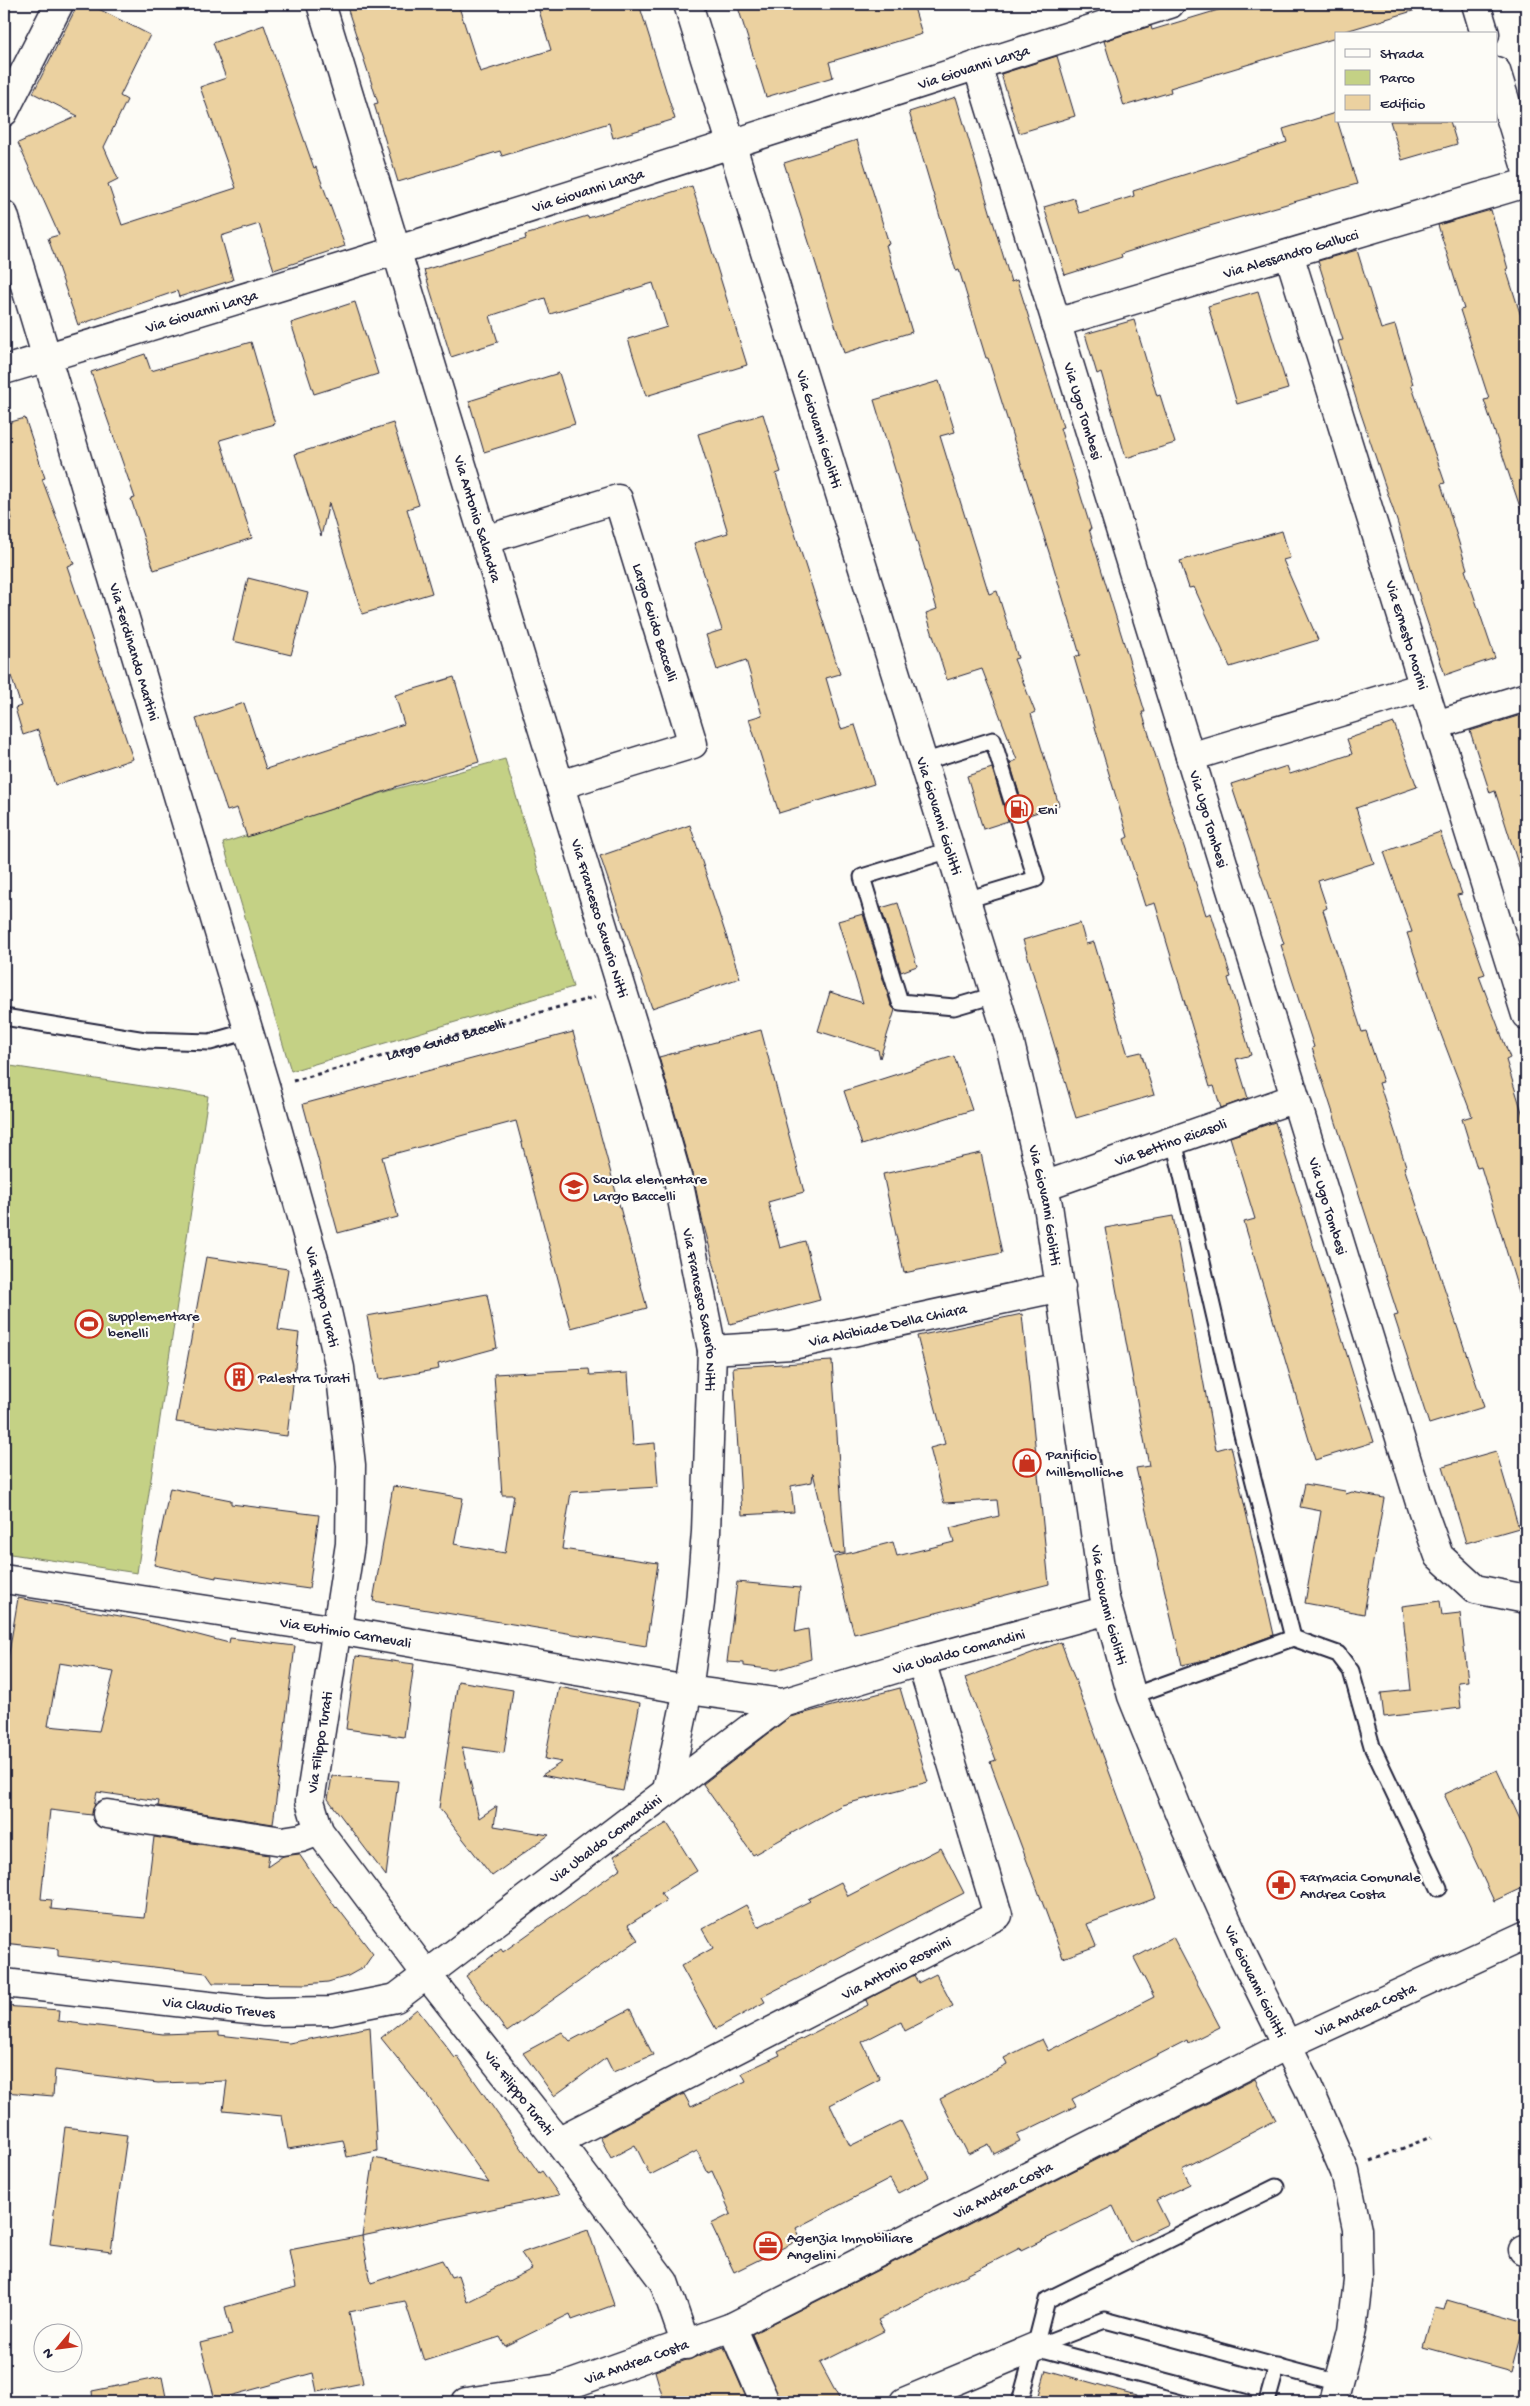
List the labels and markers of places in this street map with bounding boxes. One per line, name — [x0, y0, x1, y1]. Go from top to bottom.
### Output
fuel station icon: Eni — [1004, 794, 1034, 824]
place label: Eni — [1038, 802, 1058, 820]
place label: Scuola elementare Largo Baccelli — [593, 1171, 707, 1206]
school or university icon: Scuola elementare Largo Baccelli — [559, 1172, 589, 1202]
place label: supplementare benelli — [108, 1308, 200, 1343]
sports icon: supplementare benelli — [74, 1309, 104, 1339]
building icon: Palestra Turati — [224, 1362, 254, 1392]
place label: Palestra Turati — [257, 1370, 350, 1388]
place label: Panificio Millemolliche — [1045, 1447, 1123, 1482]
shop icon: Panificio Millemolliche — [1012, 1448, 1042, 1478]
place label: Farmacia Comunale Andrea Costa — [1299, 1869, 1421, 1904]
pharmacy icon: Farmacia Comunale Andrea Costa — [1266, 1870, 1296, 1900]
place label: Agenzia Immobiliare Angelini — [787, 2230, 913, 2265]
office icon: Agenzia Immobiliare Angelini — [753, 2231, 783, 2261]

